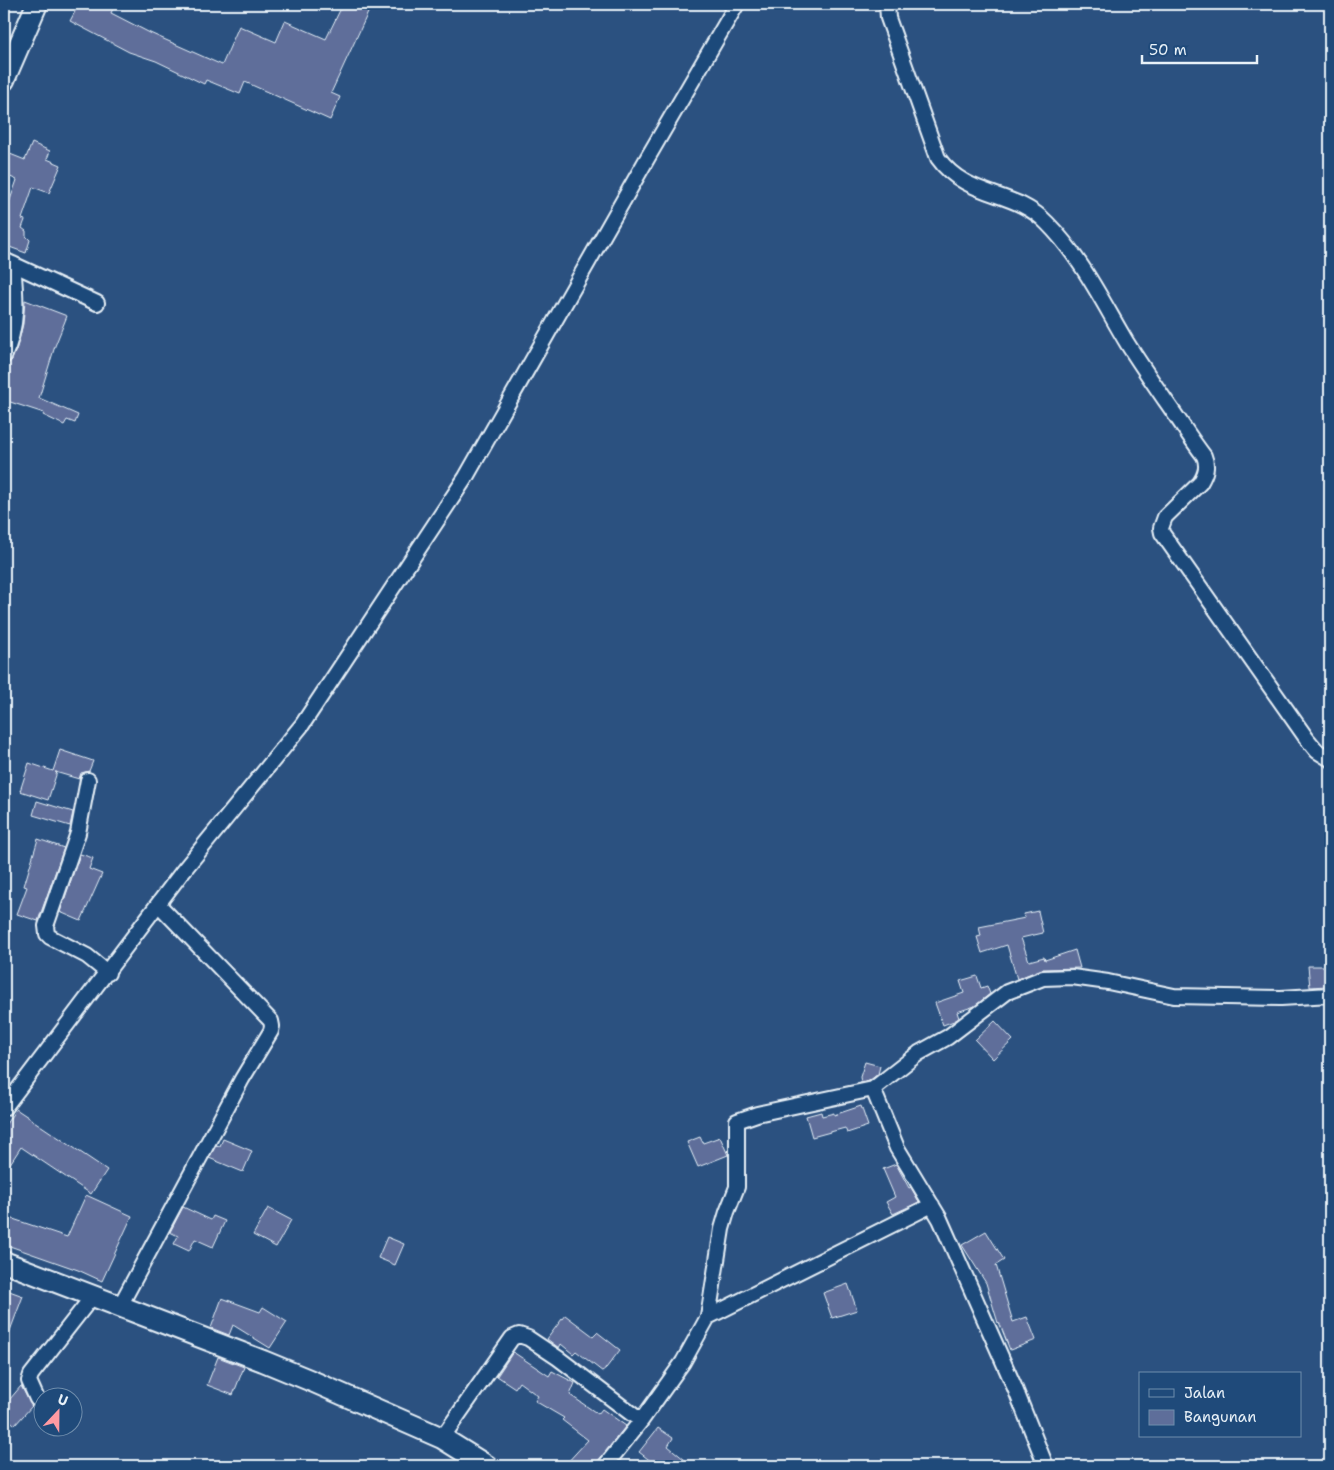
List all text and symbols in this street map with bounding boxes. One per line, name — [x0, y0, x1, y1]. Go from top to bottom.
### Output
scale bar — [1142, 32, 1256, 64]
text: 50 m — [1149, 40, 1187, 60]
legend — [1139, 1372, 1302, 1438]
text: Jalan — [1184, 1383, 1225, 1403]
north arrow — [32, 1388, 82, 1438]
text: U — [55, 1390, 71, 1410]
text: Bangunan — [1184, 1407, 1256, 1427]

